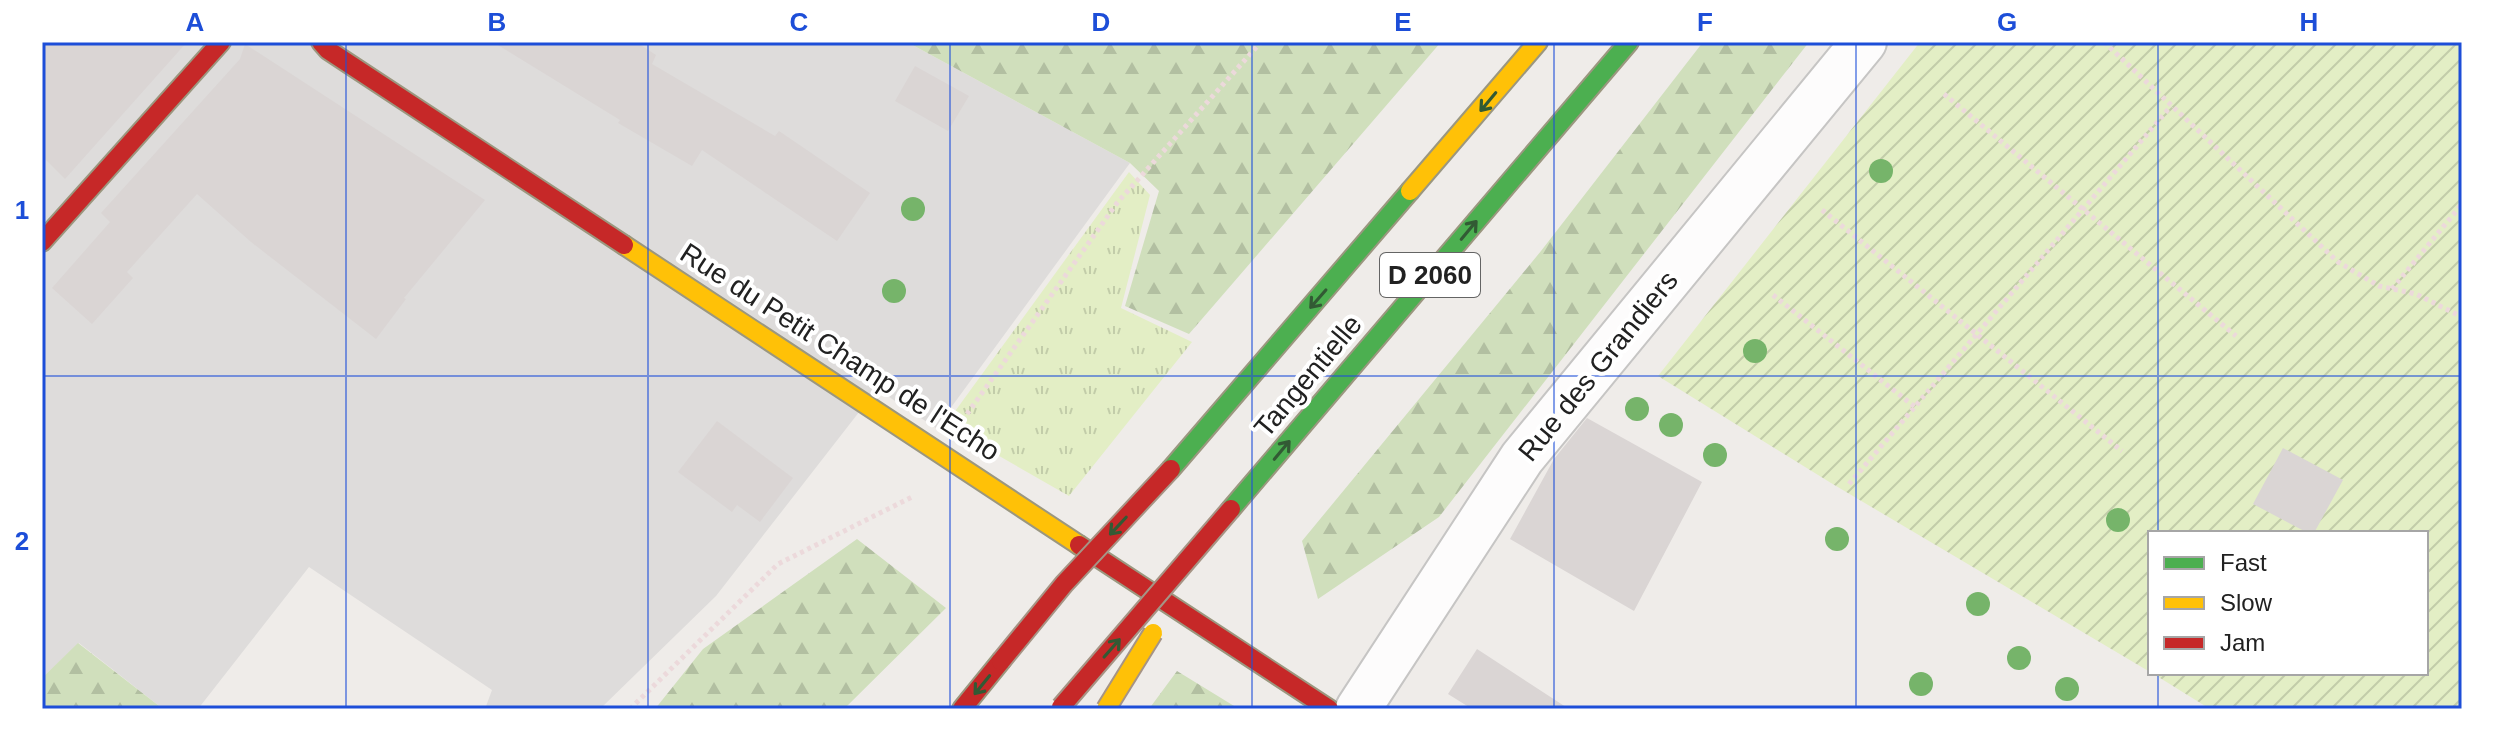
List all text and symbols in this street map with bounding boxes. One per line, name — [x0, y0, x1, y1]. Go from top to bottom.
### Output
text: A — [186, 7, 205, 37]
text: B — [488, 7, 506, 37]
text: C — [790, 7, 809, 37]
text: D — [1092, 7, 1110, 37]
text: E — [1394, 7, 1412, 37]
text: F — [1697, 7, 1713, 37]
text: G — [1997, 7, 2017, 37]
text: H — [2300, 7, 2318, 37]
one-way arrow — [1479, 91, 1497, 111]
text: 1 — [15, 195, 29, 225]
one-way arrow — [1460, 221, 1478, 241]
street label: Rue du Petit Champ de l'Echo — [675, 237, 1005, 467]
road number: D 2060 — [1380, 253, 1480, 297]
street label: Rue des Grandiers — [1512, 265, 1684, 467]
one-way arrow — [1310, 288, 1328, 308]
street label: Tangentielle — [1248, 309, 1368, 443]
one-way arrow — [1273, 440, 1291, 460]
one-way arrow — [1108, 516, 1127, 536]
text: 2 — [15, 526, 29, 556]
legend — [2148, 531, 2428, 675]
text: Fast — [2220, 549, 2267, 576]
text: Slow — [2220, 589, 2273, 616]
text: Jam — [2220, 629, 2265, 656]
one-way arrow — [1103, 638, 1121, 658]
one-way arrow — [973, 674, 991, 695]

